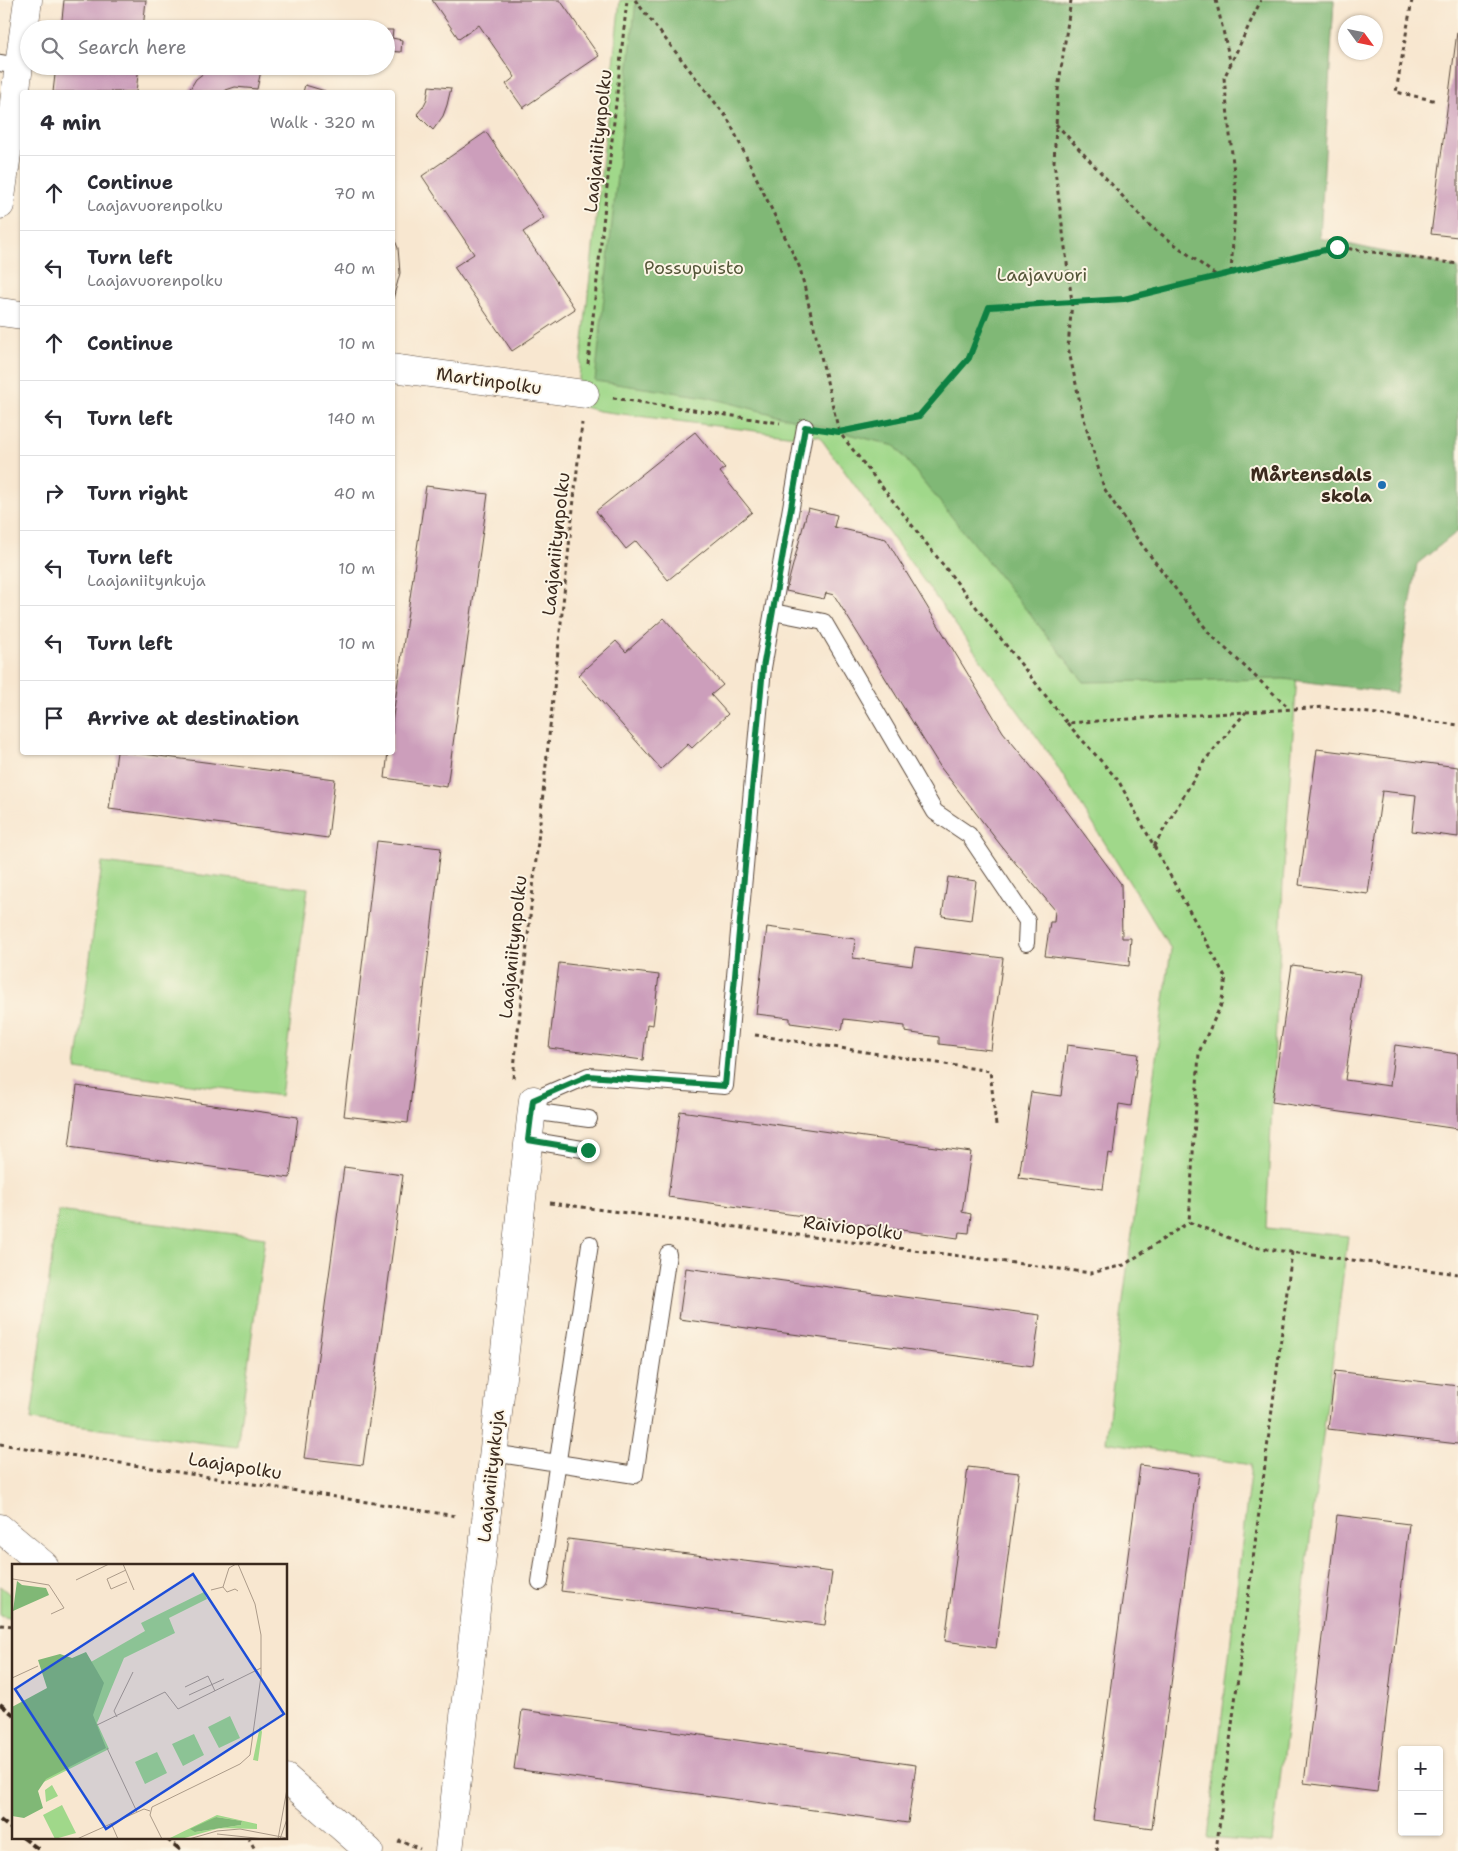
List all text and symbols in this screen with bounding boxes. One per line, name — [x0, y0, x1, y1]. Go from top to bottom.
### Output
north arrow — [1338, 15, 1383, 60]
search box — [20, 20, 395, 75]
icon: search — [38, 34, 66, 62]
text: Search here — [78, 35, 187, 60]
street label: Laajaniitynpolku — [579, 68, 617, 214]
text: 4 min — [40, 109, 101, 137]
text: Walk · 320 m — [270, 112, 375, 133]
text: Continue — [87, 170, 173, 195]
icon: ahead — [40, 179, 68, 207]
text: 70 m — [334, 183, 375, 204]
text: Laajavuorenpolku — [87, 195, 223, 216]
route start — [1326, 236, 1349, 259]
text: Turn left — [87, 245, 173, 270]
icon: left — [40, 254, 68, 282]
park label: Possupuisto — [644, 256, 744, 280]
text: 40 m — [333, 258, 375, 279]
park label: Laajavuori — [997, 263, 1087, 287]
text: Laajavuorenpolku — [87, 270, 223, 291]
icon: ahead — [40, 329, 68, 357]
text: Continue — [87, 331, 173, 356]
text: 10 m — [338, 333, 375, 354]
street label: Martinpolku — [435, 362, 543, 400]
icon: left — [40, 404, 68, 432]
text: Turn left — [87, 406, 173, 431]
text: 140 m — [328, 408, 375, 429]
place label: Mårtensdals skola — [1251, 463, 1373, 508]
street label: Laajaniitynpolku — [537, 471, 575, 617]
icon: right — [40, 479, 68, 507]
marker: Mårtensdals skola — [1376, 479, 1388, 491]
text: Turn right — [87, 481, 188, 506]
text: 40 m — [333, 483, 375, 504]
text: Turn left — [87, 545, 173, 570]
icon: left — [40, 554, 68, 582]
text: 10 m — [338, 558, 375, 579]
text: Laajaniitynkuja — [87, 570, 206, 591]
icon: left — [40, 629, 68, 657]
text: Turn left — [87, 631, 173, 656]
text: 10 m — [338, 633, 375, 654]
icon: arrive — [40, 704, 68, 732]
text: Arrive at destination — [87, 706, 299, 731]
street label: Laajaniitynpolku — [494, 874, 532, 1020]
route end — [577, 1139, 600, 1162]
street label: Raiviopolku — [802, 1210, 904, 1246]
street label: Laajaniitynkuja — [472, 1408, 510, 1544]
street label: Laajapolku — [187, 1447, 283, 1485]
inset map — [12, 1564, 288, 1838]
map controls — [1398, 1746, 1443, 1836]
button: + — [1398, 1746, 1443, 1791]
button: − — [1398, 1791, 1443, 1836]

